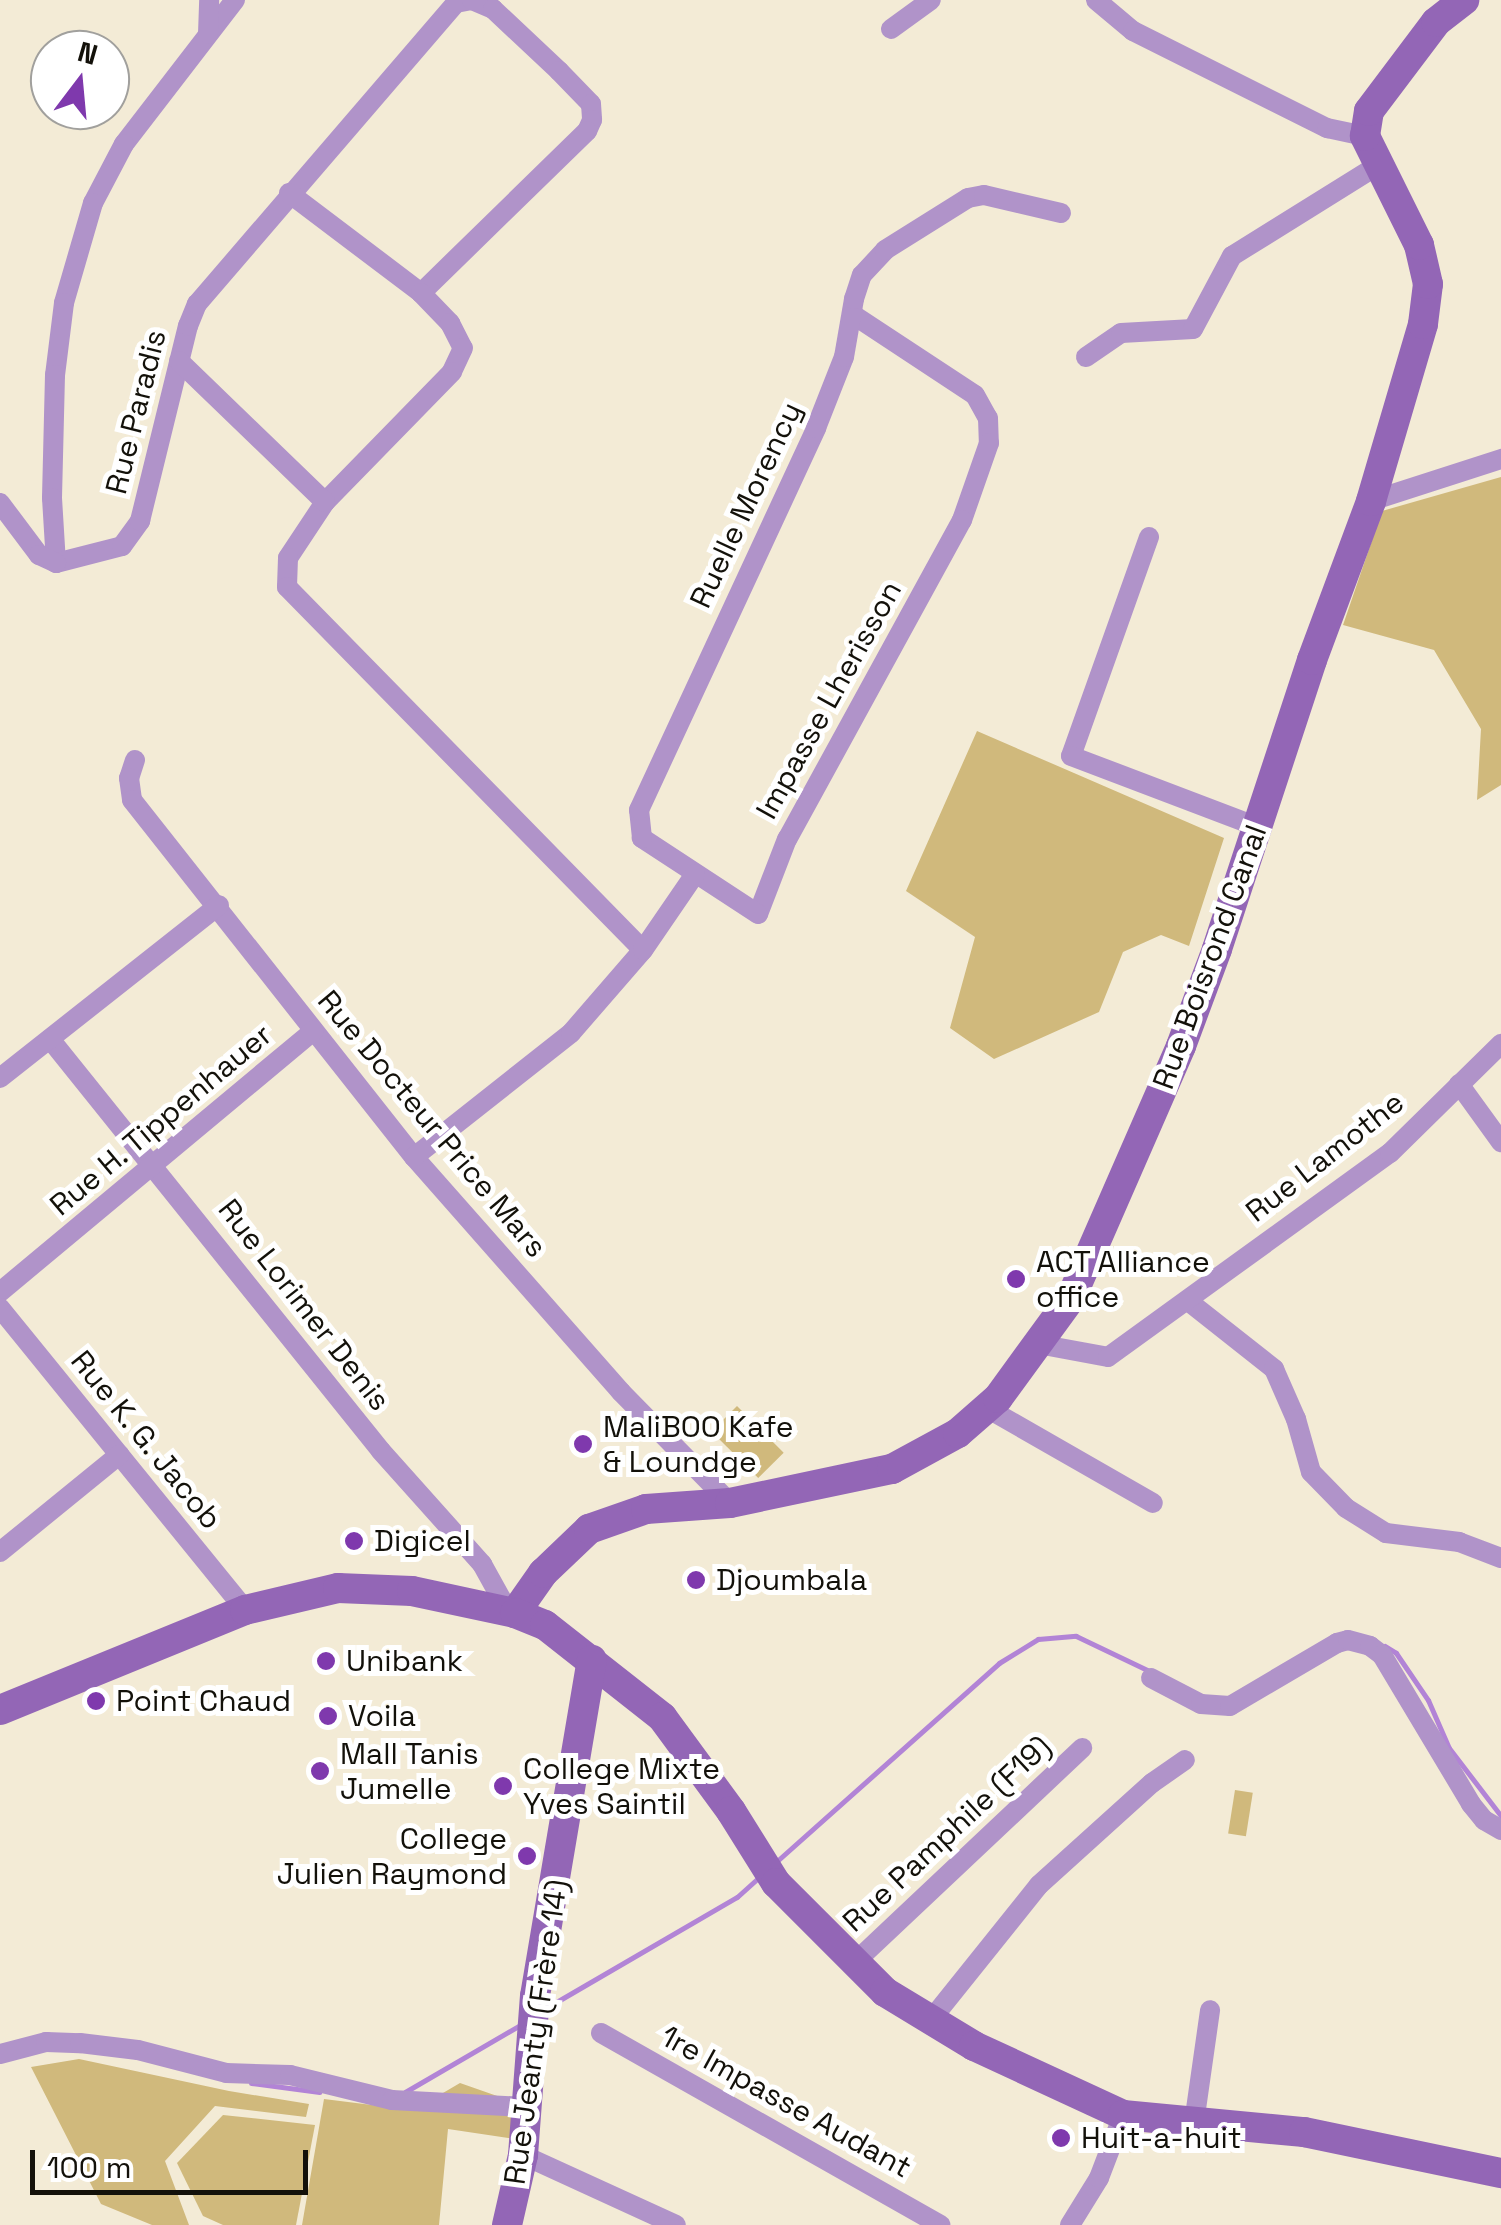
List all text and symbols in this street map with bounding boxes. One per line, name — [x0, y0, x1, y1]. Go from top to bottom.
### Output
north arrow — [30, 30, 130, 130]
text: N — [74, 33, 102, 73]
street label: Rue Paradis — [98, 326, 174, 498]
street label: Ruelle Morency — [683, 396, 809, 614]
street label: Impasse Lherisson — [749, 575, 909, 825]
street label: Rue Boisrond Canal — [1145, 820, 1275, 1094]
street label: Rue Docteur Price Mars — [310, 983, 554, 1265]
street label: Rue H. Tippenhauer — [42, 1016, 280, 1224]
street label: Rue Lamothe — [1239, 1084, 1411, 1230]
street label: Rue Lorimer Denis — [210, 1192, 398, 1418]
place label: ACT Alliance office — [1036, 1244, 1211, 1314]
marker: ACT Alliance office — [1005, 1268, 1027, 1290]
street label: Rue K. G. Jacob — [62, 1343, 230, 1537]
place label: MaliBOO Kafe & Loundge — [603, 1409, 793, 1480]
marker: MaliBOO Kafe & Loundge — [572, 1433, 594, 1455]
place label: Digicel — [374, 1523, 471, 1559]
marker: Digicel — [343, 1530, 365, 1552]
place label: Djoumbala — [716, 1562, 867, 1598]
marker: Djoumbala — [685, 1569, 707, 1591]
place label: Unibank — [346, 1643, 463, 1679]
marker: Unibank — [315, 1650, 337, 1672]
place label: Point Chaud — [116, 1683, 291, 1719]
marker: Point Chaud — [85, 1690, 107, 1712]
place label: Voila — [348, 1698, 416, 1734]
marker: Voila — [317, 1705, 339, 1727]
street label: Rue Pamphile (F19) — [836, 1728, 1058, 1940]
place label: Mall Tanis Jumelle — [340, 1736, 479, 1806]
place label: College Mixte Yves Saintil — [523, 1751, 720, 1822]
marker: Mall Tanis Jumelle — [309, 1760, 331, 1782]
marker: College Mixte Yves Saintil — [492, 1775, 514, 1797]
place label: College Julien Raymond — [277, 1821, 507, 1892]
marker: College Julien Raymond — [516, 1845, 538, 1867]
street label: Rue Jeanty (Frère 14) — [497, 1877, 575, 2187]
street label: 1re Impasse Audant — [654, 2018, 918, 2186]
place label: Huit-a-huit — [1081, 2120, 1242, 2156]
marker: Huit-a-huit — [1050, 2127, 1072, 2149]
scale bar — [35, 2130, 312, 2192]
text: 100 m — [47, 2148, 132, 2187]

